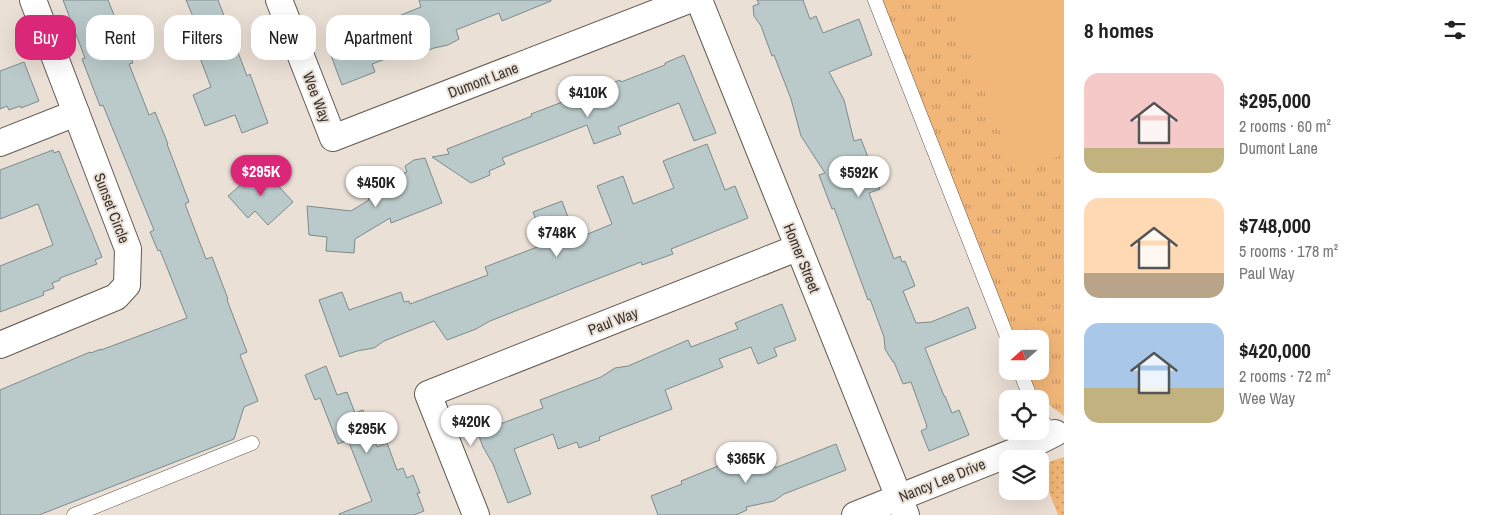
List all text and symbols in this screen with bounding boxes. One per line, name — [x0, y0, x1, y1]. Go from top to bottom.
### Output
chip: Buy — [15, 15, 76, 60]
chip: Rent — [86, 15, 154, 60]
chip: Filters — [164, 15, 241, 60]
chip: New — [251, 15, 316, 60]
chip: Apartment — [326, 15, 430, 60]
text: 8 homes — [1084, 16, 1154, 45]
icon: filters — [1441, 16, 1469, 44]
street label: Dumont Lane — [445, 57, 521, 103]
street label: Wee Way — [298, 69, 337, 126]
pin: $410K — [553, 76, 623, 118]
text: $410K — [569, 81, 607, 103]
text: $295,000 — [1239, 86, 1311, 115]
icon: home — [1124, 93, 1184, 153]
text: 2 rooms · 60 m² — [1239, 115, 1331, 137]
text: Dumont Lane — [1239, 137, 1318, 159]
pin: $295K — [226, 154, 296, 197]
pin: $592K — [824, 156, 894, 198]
text: $295K — [242, 160, 280, 182]
text: $592K — [840, 161, 878, 183]
pin: $450K — [341, 166, 411, 208]
street label: Sunset Circle — [89, 170, 135, 246]
text: $450K — [357, 171, 395, 193]
text: $748,000 — [1239, 211, 1311, 240]
pin: $748K — [522, 216, 592, 258]
icon: home — [1124, 218, 1184, 278]
street label: Homer Street — [779, 220, 826, 296]
text: $748K — [538, 221, 576, 243]
text: 5 rooms · 178 m² — [1239, 240, 1338, 262]
text: Paul Way — [1239, 262, 1295, 284]
street label: Paul Way — [585, 302, 642, 340]
north arrow — [999, 330, 1049, 380]
map controls — [999, 330, 1049, 500]
text: $420,000 — [1239, 336, 1311, 365]
icon: home — [1124, 343, 1184, 403]
text: 2 rooms · 72 m² — [1239, 365, 1331, 387]
text: Wee Way — [1239, 387, 1295, 409]
button: locate — [999, 390, 1049, 440]
pin: $420K — [436, 404, 506, 447]
text: $420K — [452, 410, 490, 432]
pin: $295K — [332, 412, 402, 454]
text: $295K — [348, 417, 386, 439]
pin: $365K — [711, 442, 781, 484]
text: $365K — [727, 447, 765, 469]
button: layers — [999, 450, 1049, 500]
street label: Nancy Lee Drive — [896, 453, 989, 507]

